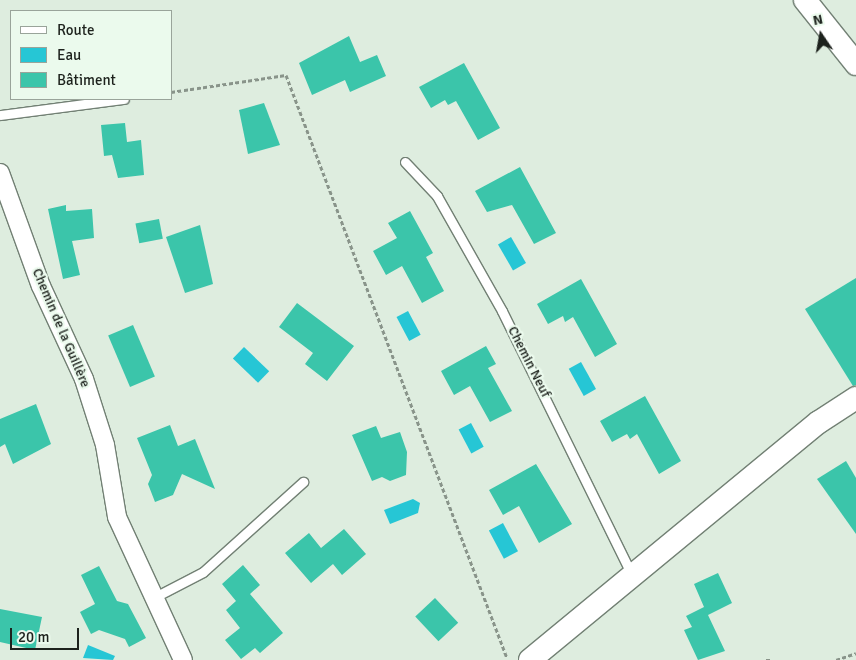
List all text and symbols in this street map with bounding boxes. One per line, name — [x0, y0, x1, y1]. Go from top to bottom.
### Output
legend — [10, 10, 172, 100]
north arrow — [796, 10, 846, 60]
text: N — [811, 11, 824, 29]
text: Route — [57, 21, 94, 39]
text: Eau — [57, 46, 81, 64]
text: Bâtiment — [57, 71, 116, 89]
street label: Chemin de la Guillère — [28, 266, 94, 390]
street label: Chemin Neuf — [504, 324, 554, 400]
scale bar — [12, 618, 81, 650]
text: 20 m — [18, 628, 49, 646]

